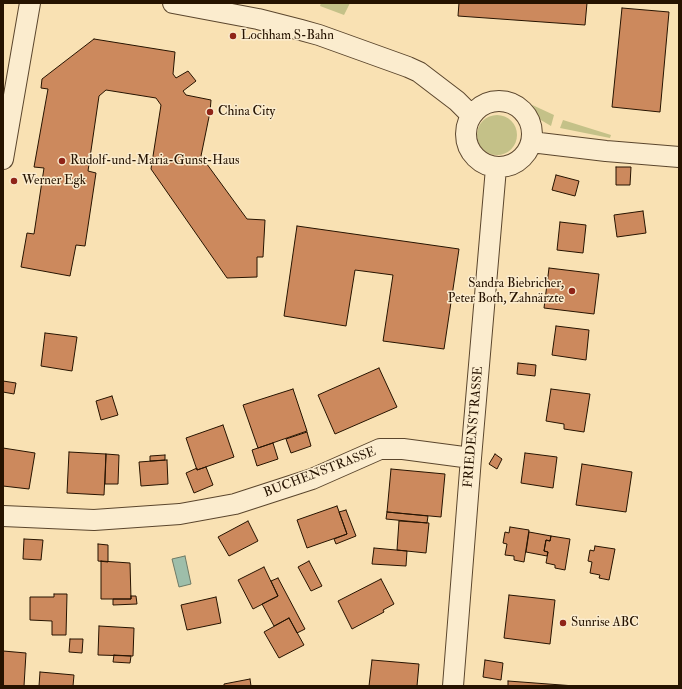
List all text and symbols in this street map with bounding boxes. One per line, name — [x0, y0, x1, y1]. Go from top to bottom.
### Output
place label: Lochham S-Bahn — [241, 28, 334, 44]
marker: Lochham S-Bahn — [228, 31, 238, 41]
place label: China City — [218, 104, 275, 120]
marker: China City — [205, 107, 215, 117]
place label: Rudolf-und-Maria-Gunst-Haus — [70, 153, 240, 169]
marker: Rudolf-und-Maria-Gunst-Haus — [57, 156, 67, 166]
place label: Werner Egk — [22, 173, 86, 189]
marker: Werner Egk — [9, 176, 19, 186]
place label: Sandra Biebricher, Peter Both, Zahnärzte — [448, 276, 564, 307]
marker: Sandra Biebricher, Peter Both, Zahnärzte — [567, 286, 577, 296]
street label: FRIEDENSTRASSE — [461, 366, 487, 488]
street label: BUCHENSTRASSE — [262, 444, 378, 502]
place label: Sunrise ABC — [571, 615, 639, 631]
marker: Sunrise ABC — [558, 618, 568, 628]

